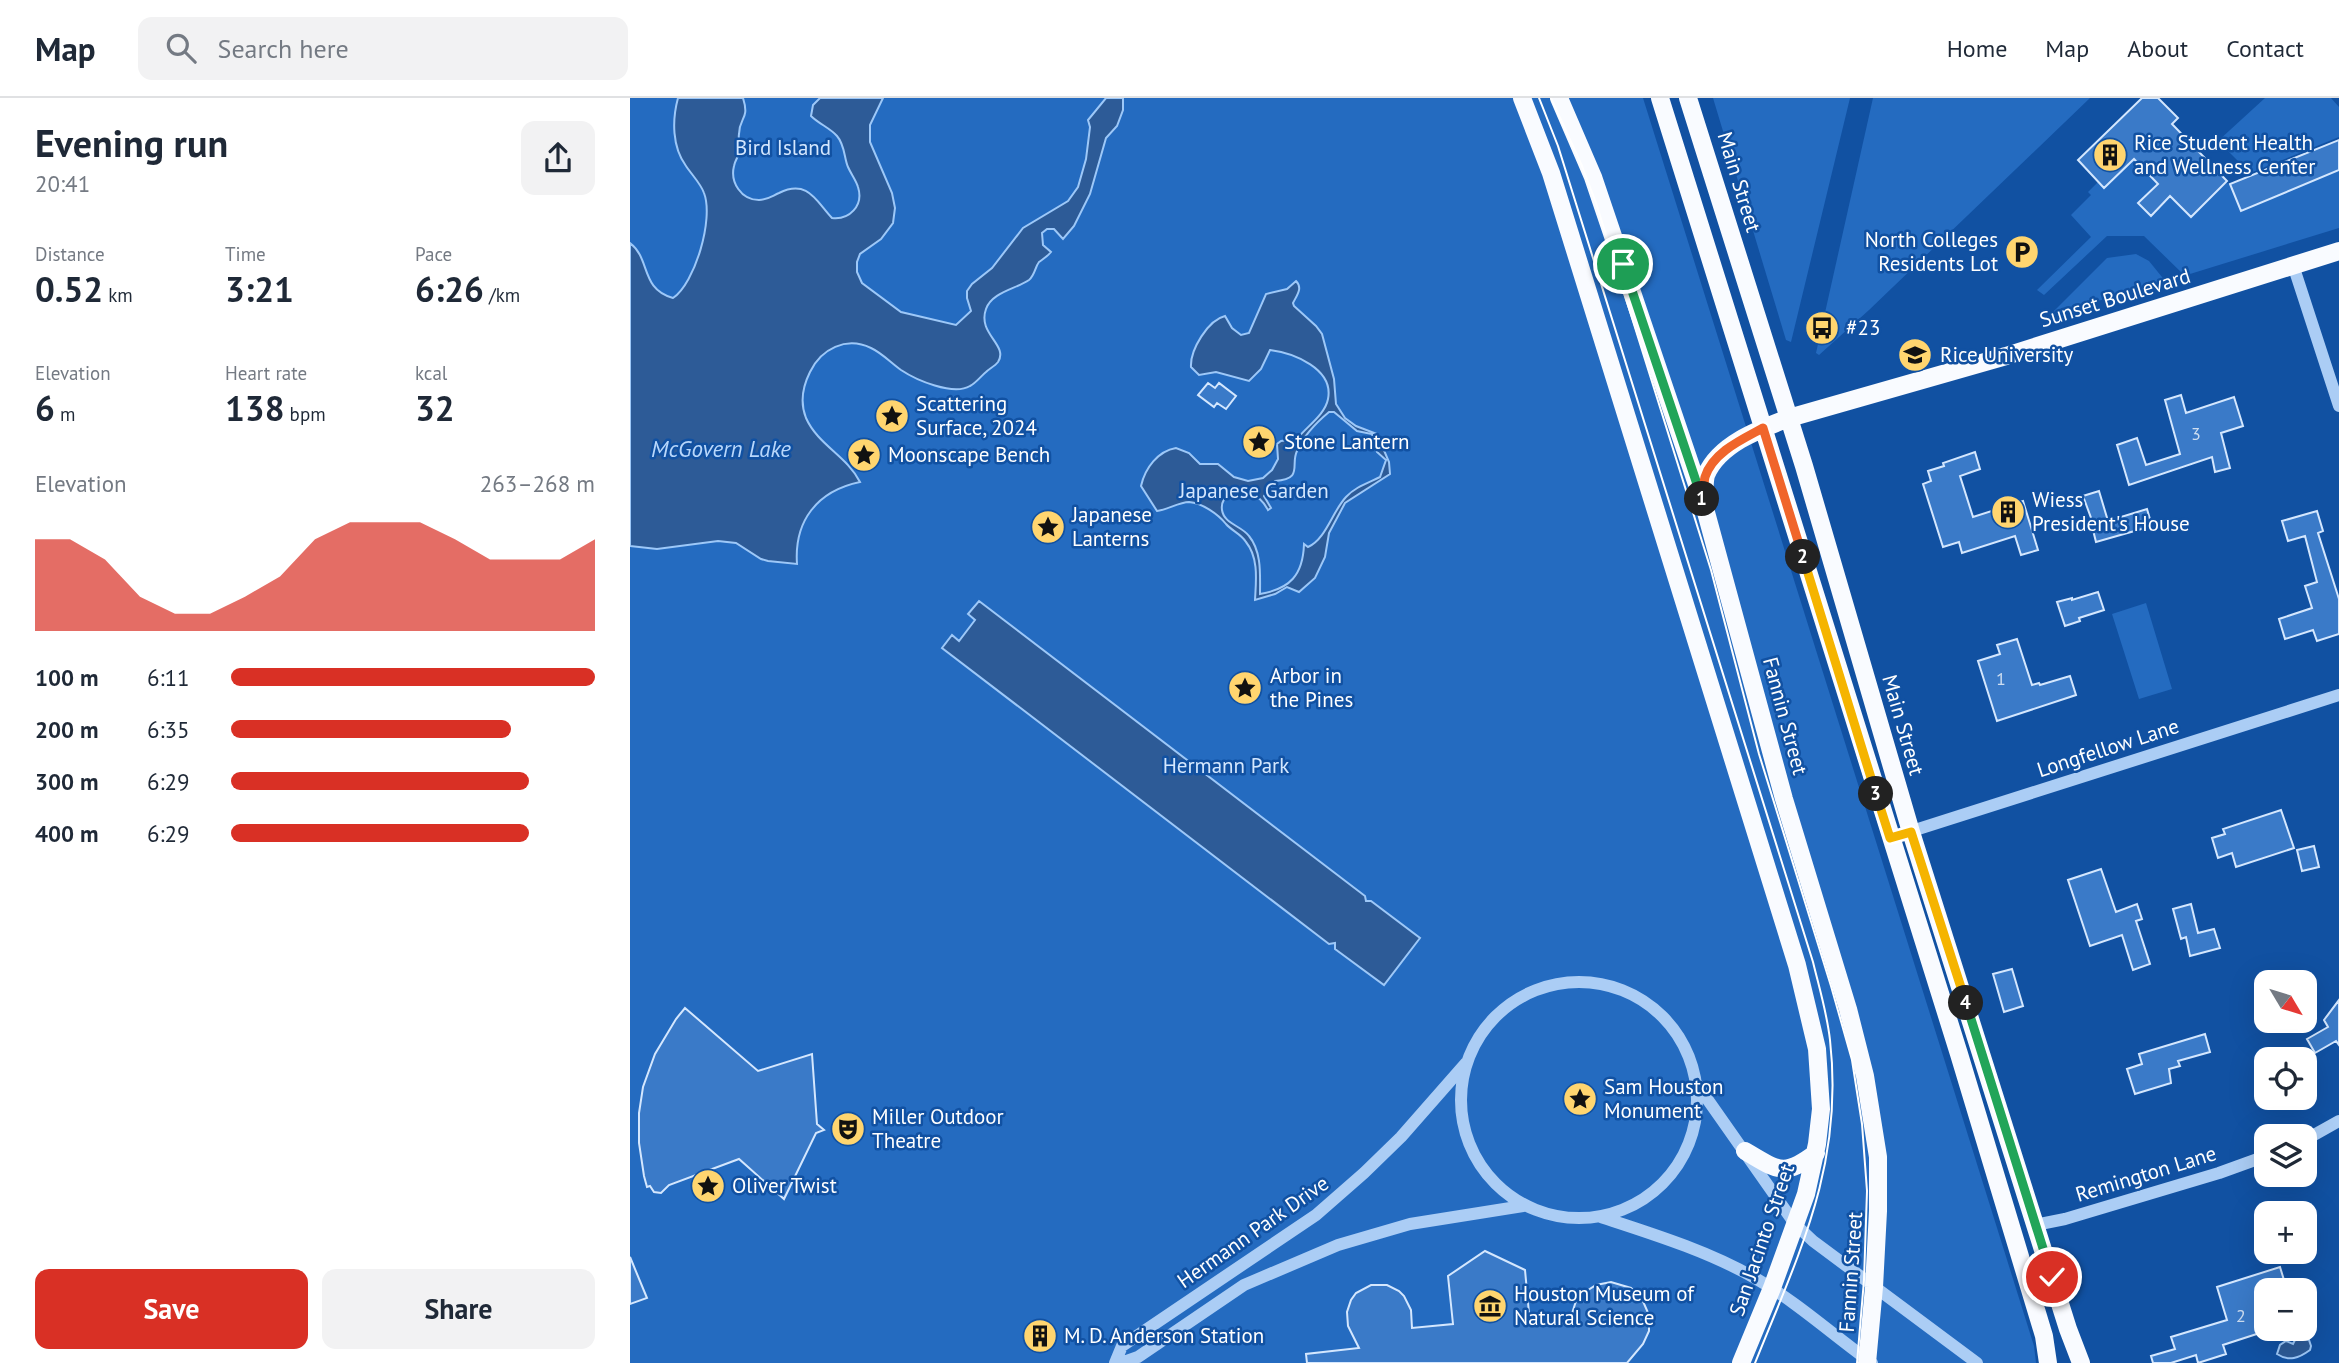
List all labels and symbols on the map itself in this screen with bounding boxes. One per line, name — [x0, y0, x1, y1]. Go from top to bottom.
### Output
street label: Main Street — [1711, 128, 1768, 235]
place label: Rice Student Health and Wellness Center — [2134, 129, 2315, 180]
park label: Bird Island — [735, 134, 831, 161]
building icon: Rice Student Health and Wellness Center — [2091, 136, 2129, 174]
place label: North Colleges Residents Lot — [1865, 226, 1998, 277]
parking icon: North Colleges Residents Lot — [2003, 233, 2041, 271]
pin — [1593, 234, 1653, 294]
street label: Sunset Boulevard — [2036, 262, 2194, 333]
bus stop icon: #23 — [1803, 309, 1841, 347]
place label: #23 — [1846, 314, 1880, 341]
school or university icon: Rice University — [1896, 336, 1934, 374]
place label: Rice University — [1940, 341, 2073, 368]
place label: Scattering Surface, 2024 — [916, 390, 1037, 441]
place icon: Scattering Surface, 2024 — [873, 397, 911, 435]
house number: 3 — [2191, 422, 2201, 445]
place icon: Stone Lantern — [1240, 423, 1278, 461]
place label: Stone Lantern — [1284, 428, 1410, 455]
water label: McGovern Lake — [651, 434, 791, 463]
place icon: Moonscape Bench — [845, 436, 883, 474]
place label: Moonscape Bench — [888, 441, 1050, 468]
park label: Japanese Garden — [1178, 477, 1329, 504]
pin: 1 — [1684, 482, 1720, 516]
place label: Wiess President's House — [2032, 486, 2190, 537]
building icon: Wiess President's House — [1989, 493, 2027, 531]
place label: Japanese Lanterns — [1071, 501, 1152, 552]
place icon: Japanese Lanterns — [1029, 508, 1067, 546]
pin: 2 — [1786, 540, 1820, 574]
street label: Fannin Street — [1757, 654, 1814, 778]
place label: Arbor in the Pines — [1270, 662, 1353, 713]
house number: 1 — [1996, 667, 2006, 690]
place icon: Arbor in the Pines — [1226, 669, 1264, 707]
street label: Main Street — [1876, 671, 1931, 778]
street label: Longfellow Lane — [2033, 712, 2182, 783]
park label: Hermann Park — [1163, 752, 1289, 779]
pin: 3 — [1858, 776, 1894, 812]
north arrow — [2254, 970, 2317, 1032]
pin: 4 — [1948, 986, 1984, 1020]
place label: Sam Houston Monument — [1604, 1073, 1723, 1124]
place icon: Sam Houston Monument — [1561, 1080, 1599, 1118]
place label: Miller Outdoor Theatre — [872, 1103, 1004, 1154]
theatre icon: Miller Outdoor Theatre — [829, 1110, 867, 1148]
street label: Remington Lane — [2072, 1139, 2220, 1208]
street label: San Jacinto Street — [1723, 1160, 1800, 1319]
place icon: Oliver Twist — [689, 1167, 727, 1205]
street label: Hermann Park Drive — [1172, 1169, 1334, 1294]
place label: Oliver Twist — [732, 1172, 837, 1199]
street label: Fannin Street — [1833, 1211, 1868, 1333]
pin — [2022, 1247, 2082, 1307]
place label: Houston Museum of Natural Science — [1514, 1280, 1695, 1331]
museum icon: Houston Museum of Natural Science — [1471, 1287, 1509, 1325]
house number: 2 — [2236, 1304, 2246, 1327]
building icon: M. D. Anderson Station — [1021, 1317, 1059, 1355]
place label: M. D. Anderson Station — [1064, 1322, 1264, 1349]

